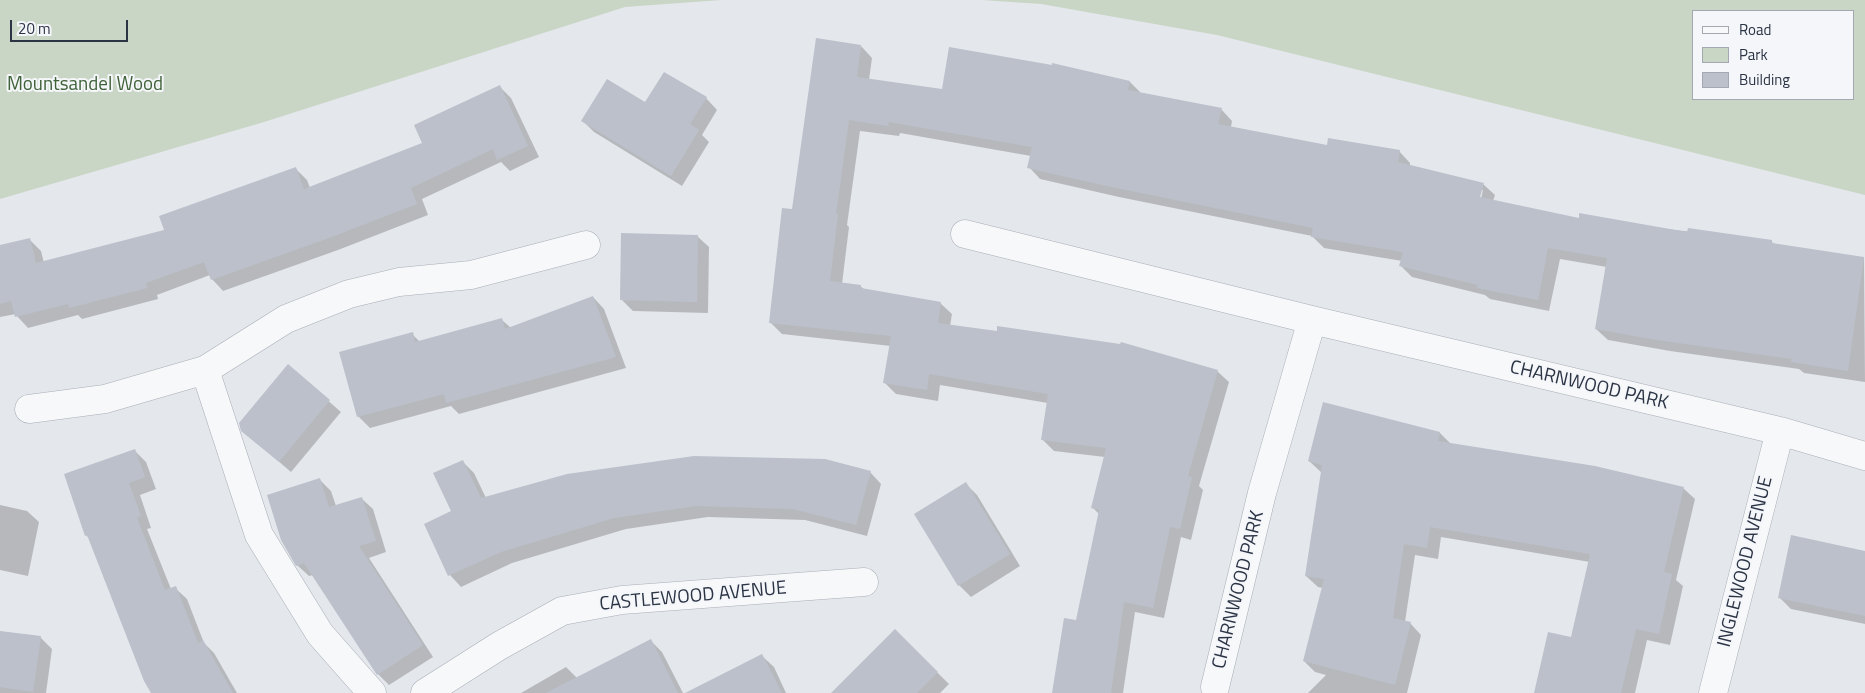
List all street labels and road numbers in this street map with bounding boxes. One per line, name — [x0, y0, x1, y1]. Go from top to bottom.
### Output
street label: CHARNWOOD PARK — [1508, 357, 1670, 415]
street label: INGLEWOOD AVENUE — [1714, 474, 1778, 650]
street label: CHARNWOOD PARK — [1208, 509, 1270, 671]
street label: CASTLEWOOD AVENUE — [599, 577, 787, 617]

